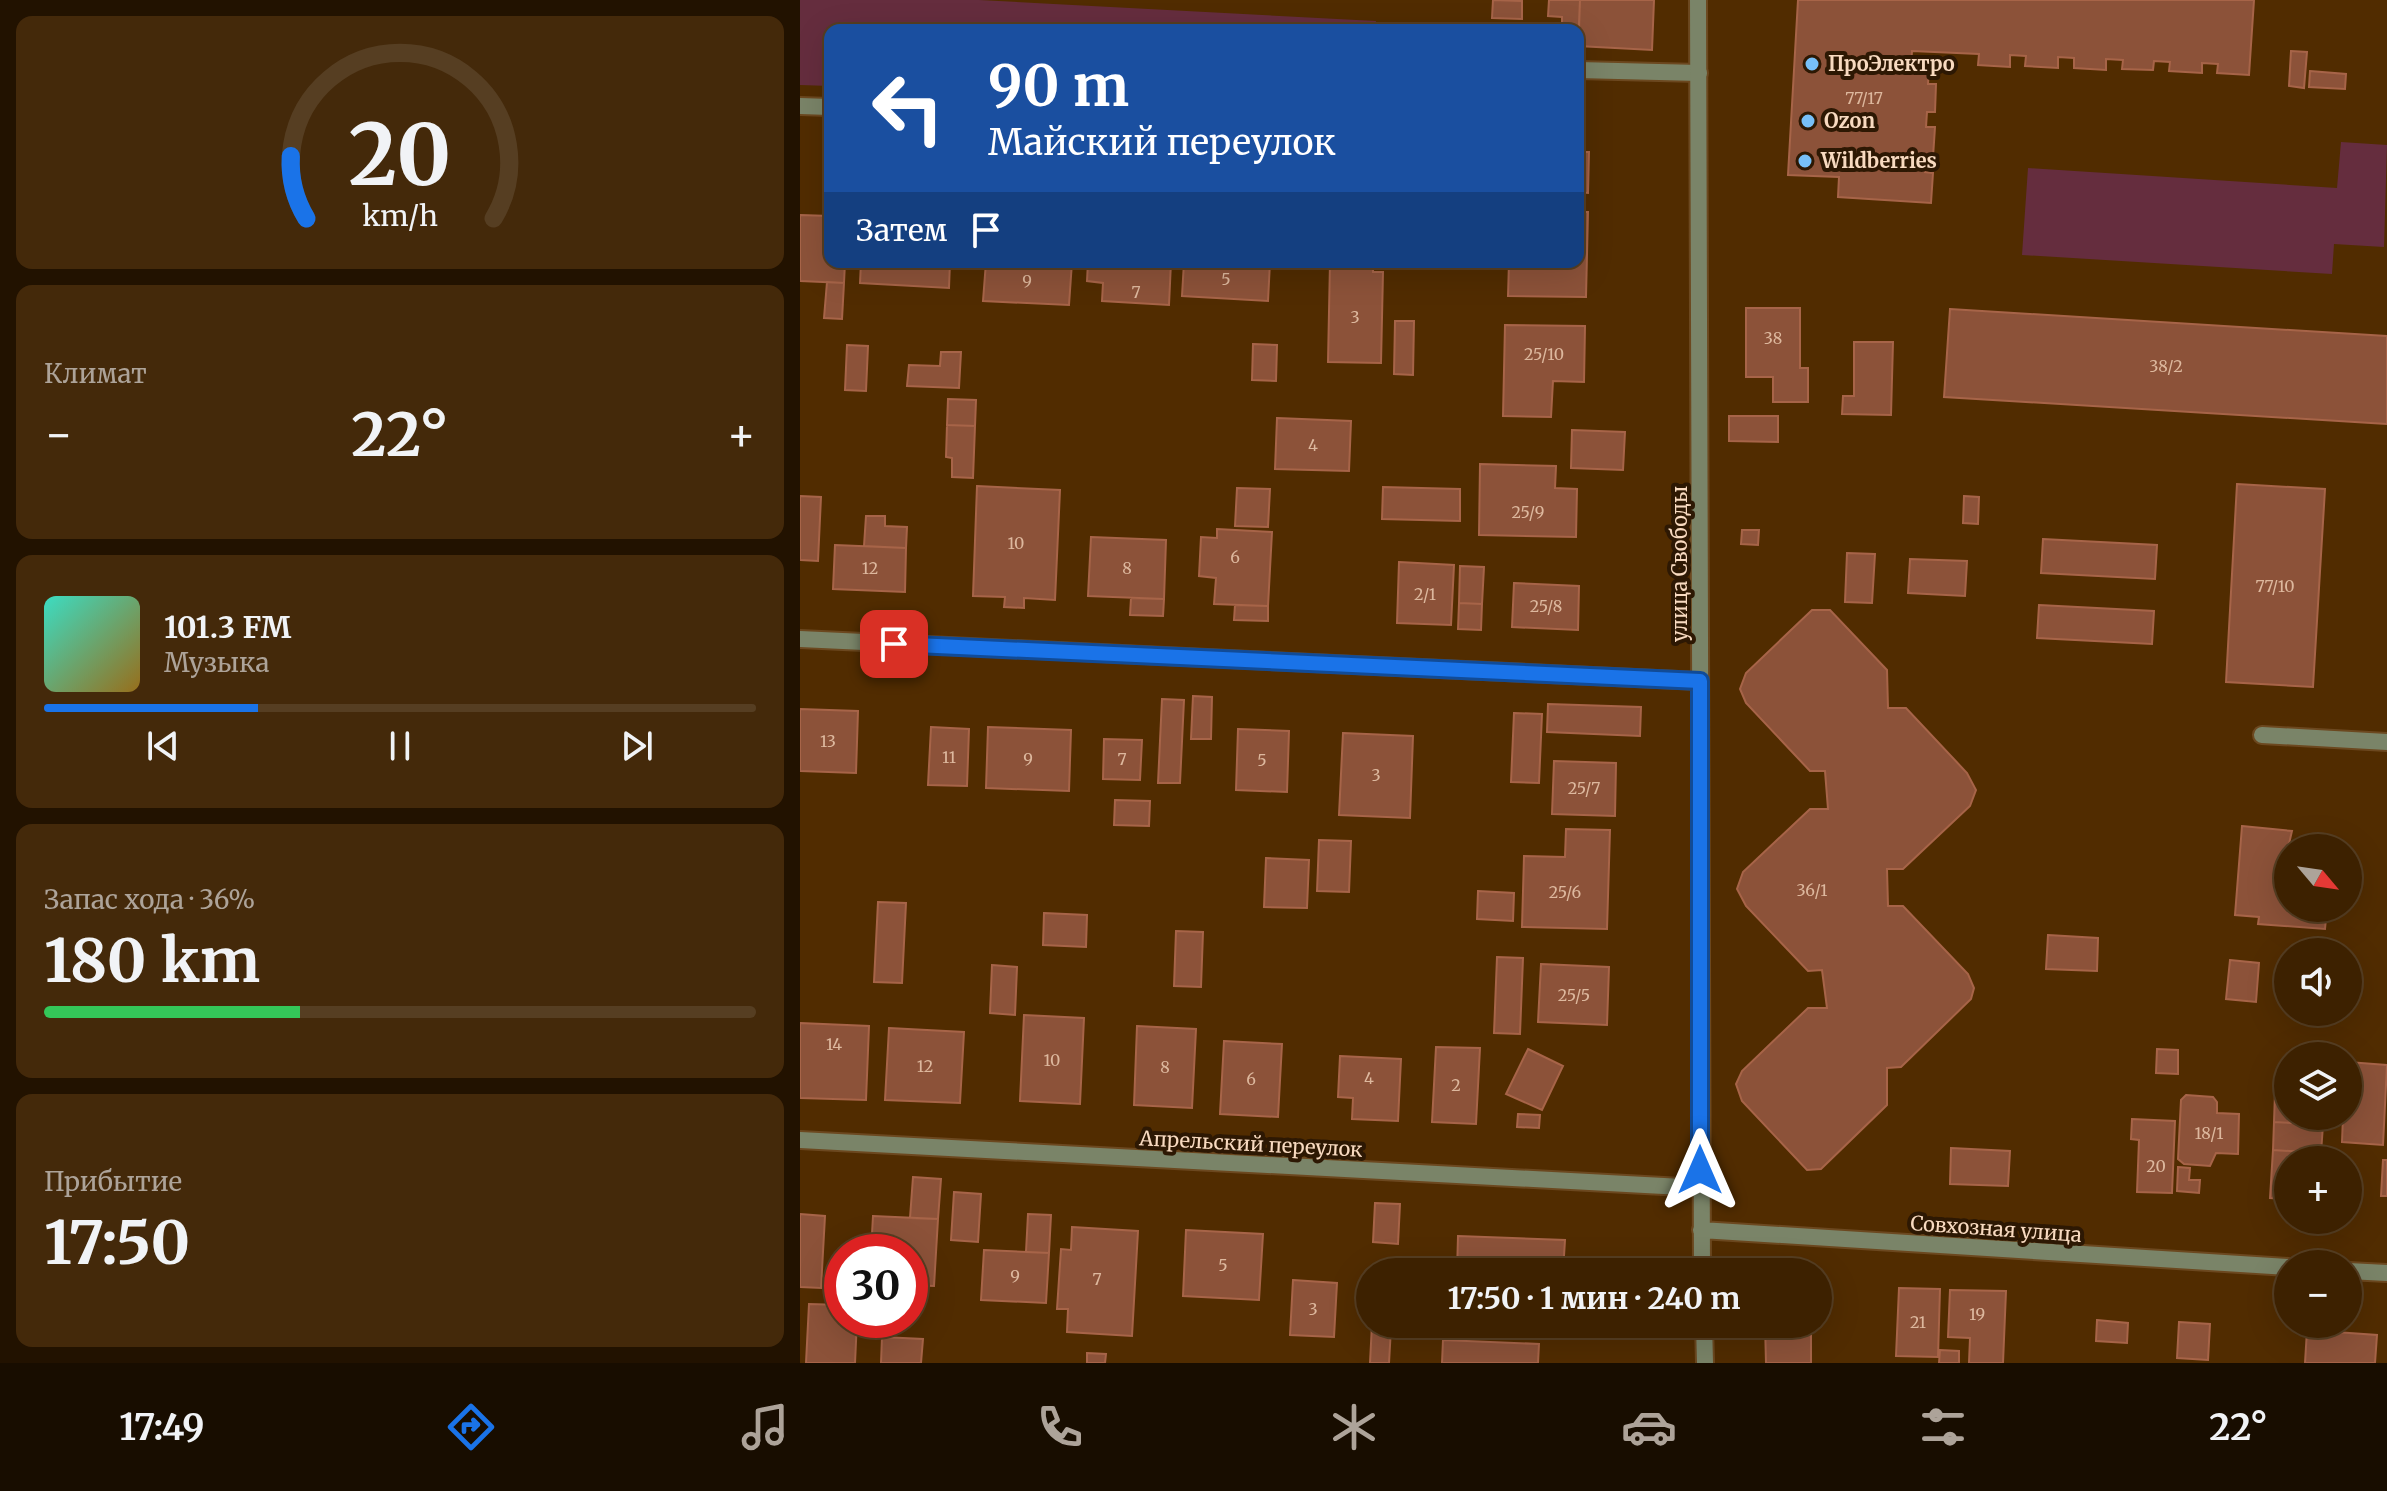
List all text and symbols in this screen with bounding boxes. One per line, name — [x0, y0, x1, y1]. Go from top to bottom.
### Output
text: 90 m — [988, 51, 1129, 121]
place label: ПроЭлектро — [1828, 51, 1955, 76]
marker: ПроЭлектро — [1803, 55, 1821, 73]
icon: left — [856, 56, 960, 160]
house number: 77/17 — [1845, 88, 1883, 108]
text: 20 — [349, 102, 451, 207]
place label: Ozon — [1824, 108, 1875, 133]
marker: Ozon — [1799, 112, 1817, 130]
text: Майский переулок — [988, 120, 1336, 165]
place label: Wildberries — [1820, 148, 1937, 173]
marker: Wildberries — [1796, 152, 1814, 170]
text: km/h — [362, 198, 438, 234]
icon: arrive — [964, 208, 1008, 252]
text: Затем — [856, 211, 948, 249]
house number: 5 — [1221, 269, 1231, 289]
house number: 9 — [1022, 271, 1032, 291]
house number: 7 — [1131, 282, 1141, 302]
house number: 3 — [1350, 307, 1360, 327]
house number: 38 — [1764, 328, 1782, 348]
house number: 25/10 — [1524, 344, 1564, 364]
house number: 38/2 — [2149, 356, 2183, 376]
text: Климат — [44, 357, 147, 390]
text: 22° — [351, 397, 449, 472]
text: − — [44, 407, 73, 462]
text: + — [727, 407, 756, 462]
house number: 4 — [1308, 435, 1318, 455]
street label: улица Свободы — [1667, 486, 1692, 642]
house number: 25/9 — [1512, 502, 1544, 522]
house number: 10 — [1008, 533, 1024, 553]
house number: 6 — [1230, 547, 1240, 567]
house number: 12 — [862, 558, 878, 578]
house number: 8 — [1122, 558, 1132, 578]
house number: 77/10 — [2255, 576, 2295, 596]
house number: 2/1 — [1414, 584, 1436, 604]
house number: 25/8 — [1530, 596, 1562, 616]
text: 101.3 FM — [164, 608, 291, 646]
pin — [860, 610, 928, 678]
icon: arrive — [872, 622, 916, 666]
text: Музыка — [164, 646, 269, 679]
icon: previous — [141, 724, 185, 768]
icon: pause — [378, 724, 422, 768]
icon: next — [615, 724, 659, 768]
house number: 13 — [820, 731, 836, 751]
house number: 11 — [942, 747, 956, 767]
house number: 9 — [1023, 749, 1033, 769]
house number: 7 — [1117, 749, 1127, 769]
house number: 5 — [1257, 750, 1267, 770]
house number: 3 — [1371, 765, 1381, 785]
house number: 25/7 — [1568, 778, 1600, 798]
north arrow — [2274, 834, 2362, 922]
map controls — [2274, 834, 2362, 1338]
house number: 36/1 — [1796, 880, 1828, 900]
house number: 25/6 — [1549, 882, 1581, 902]
text: Запас хода · 36% — [44, 883, 255, 916]
text: 180 km — [44, 923, 260, 998]
button: sound — [2274, 938, 2362, 1026]
house number: 25/5 — [1558, 985, 1590, 1005]
house number: 14 — [826, 1034, 842, 1054]
button: layers — [2274, 1042, 2362, 1130]
house number: 10 — [1044, 1050, 1060, 1070]
house number: 12 — [917, 1056, 933, 1076]
house number: 8 — [1160, 1057, 1170, 1077]
house number: 4 — [1364, 1068, 1374, 1088]
house number: 6 — [1246, 1069, 1256, 1089]
house number: 2 — [1451, 1075, 1461, 1095]
house number: 18/1 — [2195, 1123, 2223, 1143]
street label: Апрельский переулок — [1138, 1125, 1364, 1162]
position arrow — [1658, 1128, 1742, 1212]
button: + — [2274, 1146, 2362, 1234]
house number: 20 — [2146, 1156, 2166, 1176]
text: Прибытие — [44, 1165, 182, 1198]
text: 17:50 — [44, 1205, 190, 1280]
street label: Совхозная улица — [1910, 1210, 2083, 1247]
speed limit sign: 30 — [824, 1234, 928, 1338]
button: − — [2274, 1250, 2362, 1338]
house number: 5 — [1218, 1255, 1228, 1275]
house number: 9 — [1010, 1266, 1020, 1286]
house number: 7 — [1092, 1269, 1102, 1289]
text: 17:50 · 1 мин · 240 m — [1448, 1279, 1740, 1317]
house number: 3 — [1308, 1299, 1318, 1319]
house number: 19 — [1969, 1304, 1985, 1324]
house number: 21 — [1910, 1312, 1926, 1332]
icon: directions — [443, 1399, 499, 1455]
icon: music — [737, 1399, 793, 1455]
icon: phone — [1032, 1399, 1088, 1455]
icon: climate — [1326, 1399, 1382, 1455]
icon: car — [1621, 1399, 1677, 1455]
icon: filters — [1915, 1399, 1971, 1455]
text: 17:49 — [119, 1405, 204, 1450]
text: 22° — [2209, 1405, 2268, 1450]

